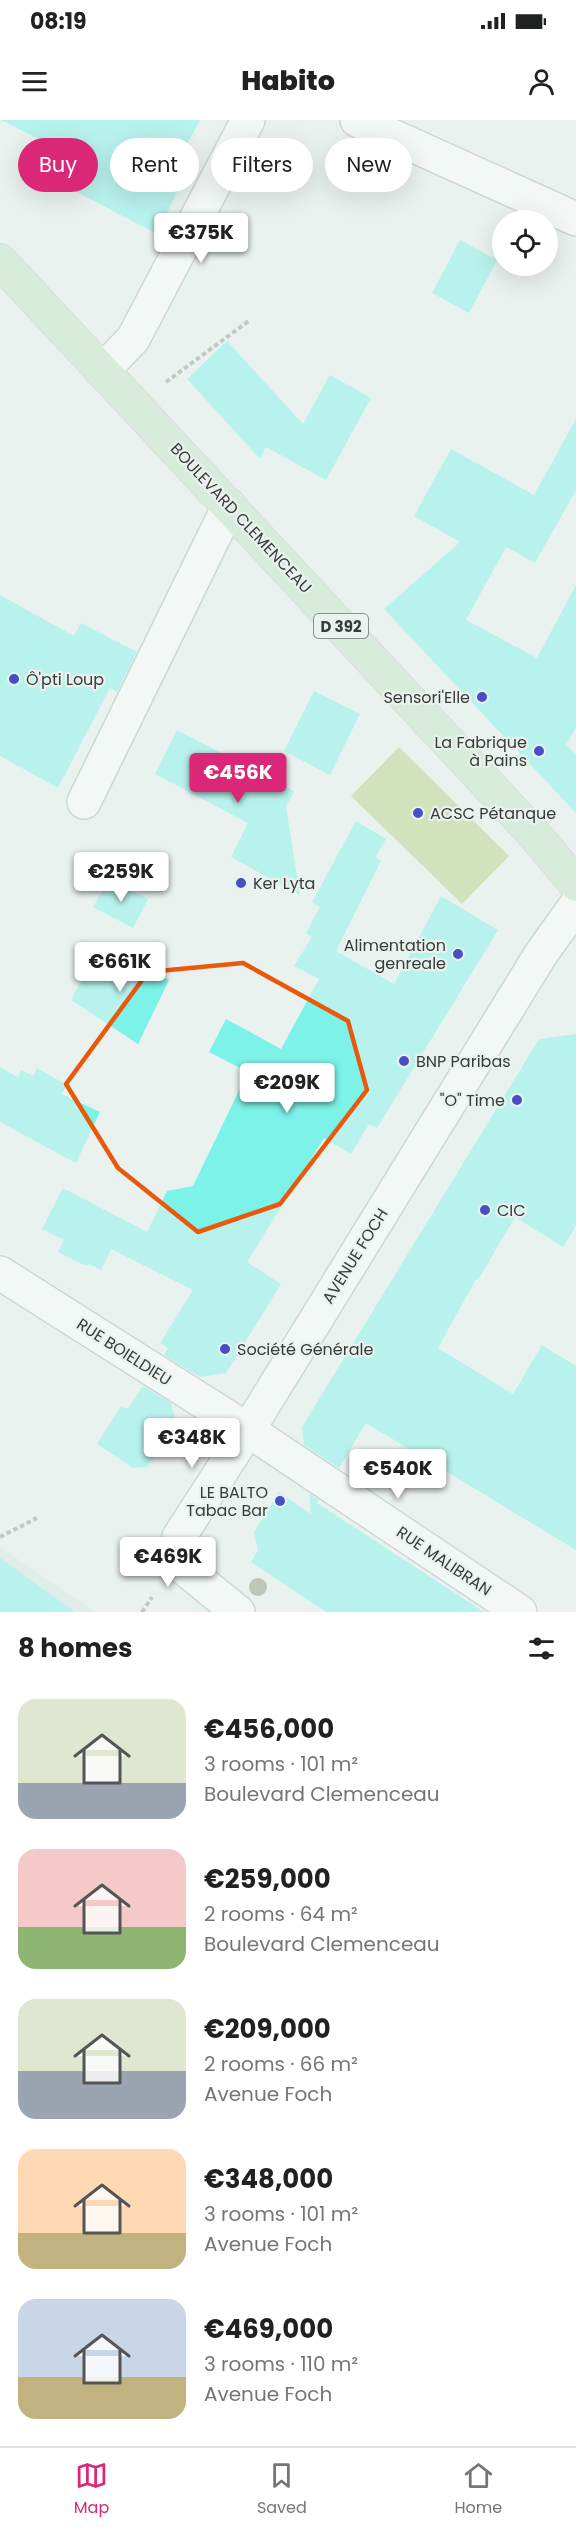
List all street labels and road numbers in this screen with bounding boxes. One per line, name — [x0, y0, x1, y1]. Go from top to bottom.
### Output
street label: BOULEVARD CLEMENCEAU — [165, 438, 317, 598]
road number: D 392 — [314, 614, 368, 638]
street label: AVENUE FOCH — [317, 1204, 393, 1308]
street label: RUE BOIELDIEU — [72, 1313, 176, 1391]
street label: RUE MALIBRAN — [392, 1521, 496, 1601]

